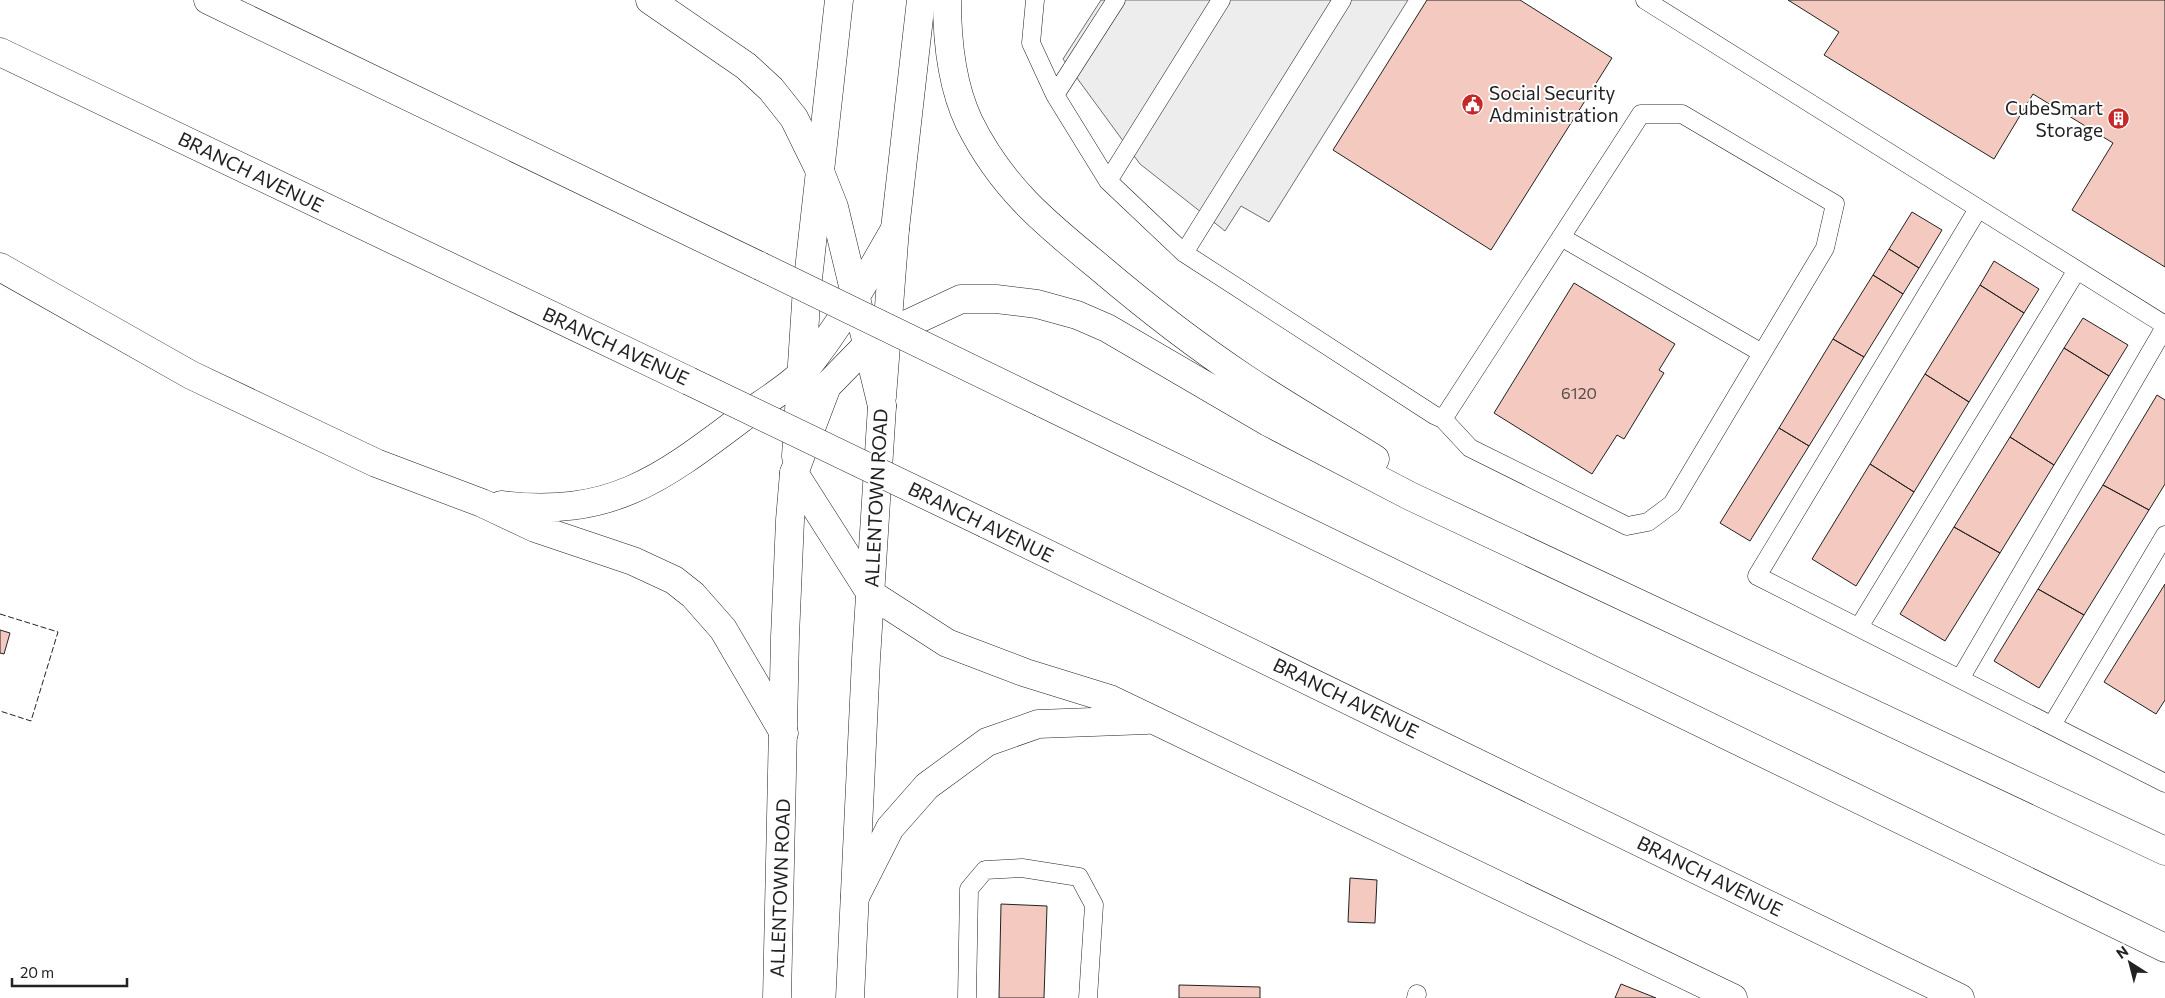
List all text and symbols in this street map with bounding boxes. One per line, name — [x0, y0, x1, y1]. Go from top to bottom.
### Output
place label: Social Security Administration — [1489, 81, 1619, 126]
public building icon: Social Security Administration — [1461, 92, 1485, 116]
place label: CubeSmart Storage — [2005, 96, 2103, 141]
building icon: CubeSmart Storage — [2107, 107, 2131, 131]
street label: BRANCH AVENUE — [175, 126, 328, 217]
street label: BRANCH AVENUE — [539, 302, 693, 390]
house number: 6120 — [1561, 383, 1597, 402]
street label: ALLENTOWN ROAD — [859, 408, 892, 588]
street label: BRANCH AVENUE — [905, 476, 1058, 567]
street label: BRANCH AVENUE — [1270, 652, 1423, 743]
street label: ALLENTOWN ROAD — [765, 798, 794, 978]
street label: BRANCH AVENUE — [1634, 830, 1787, 921]
north arrow — [2105, 938, 2155, 988]
text: N — [2113, 942, 2131, 962]
scale bar — [12, 956, 128, 988]
text: 20 m — [20, 963, 54, 981]

